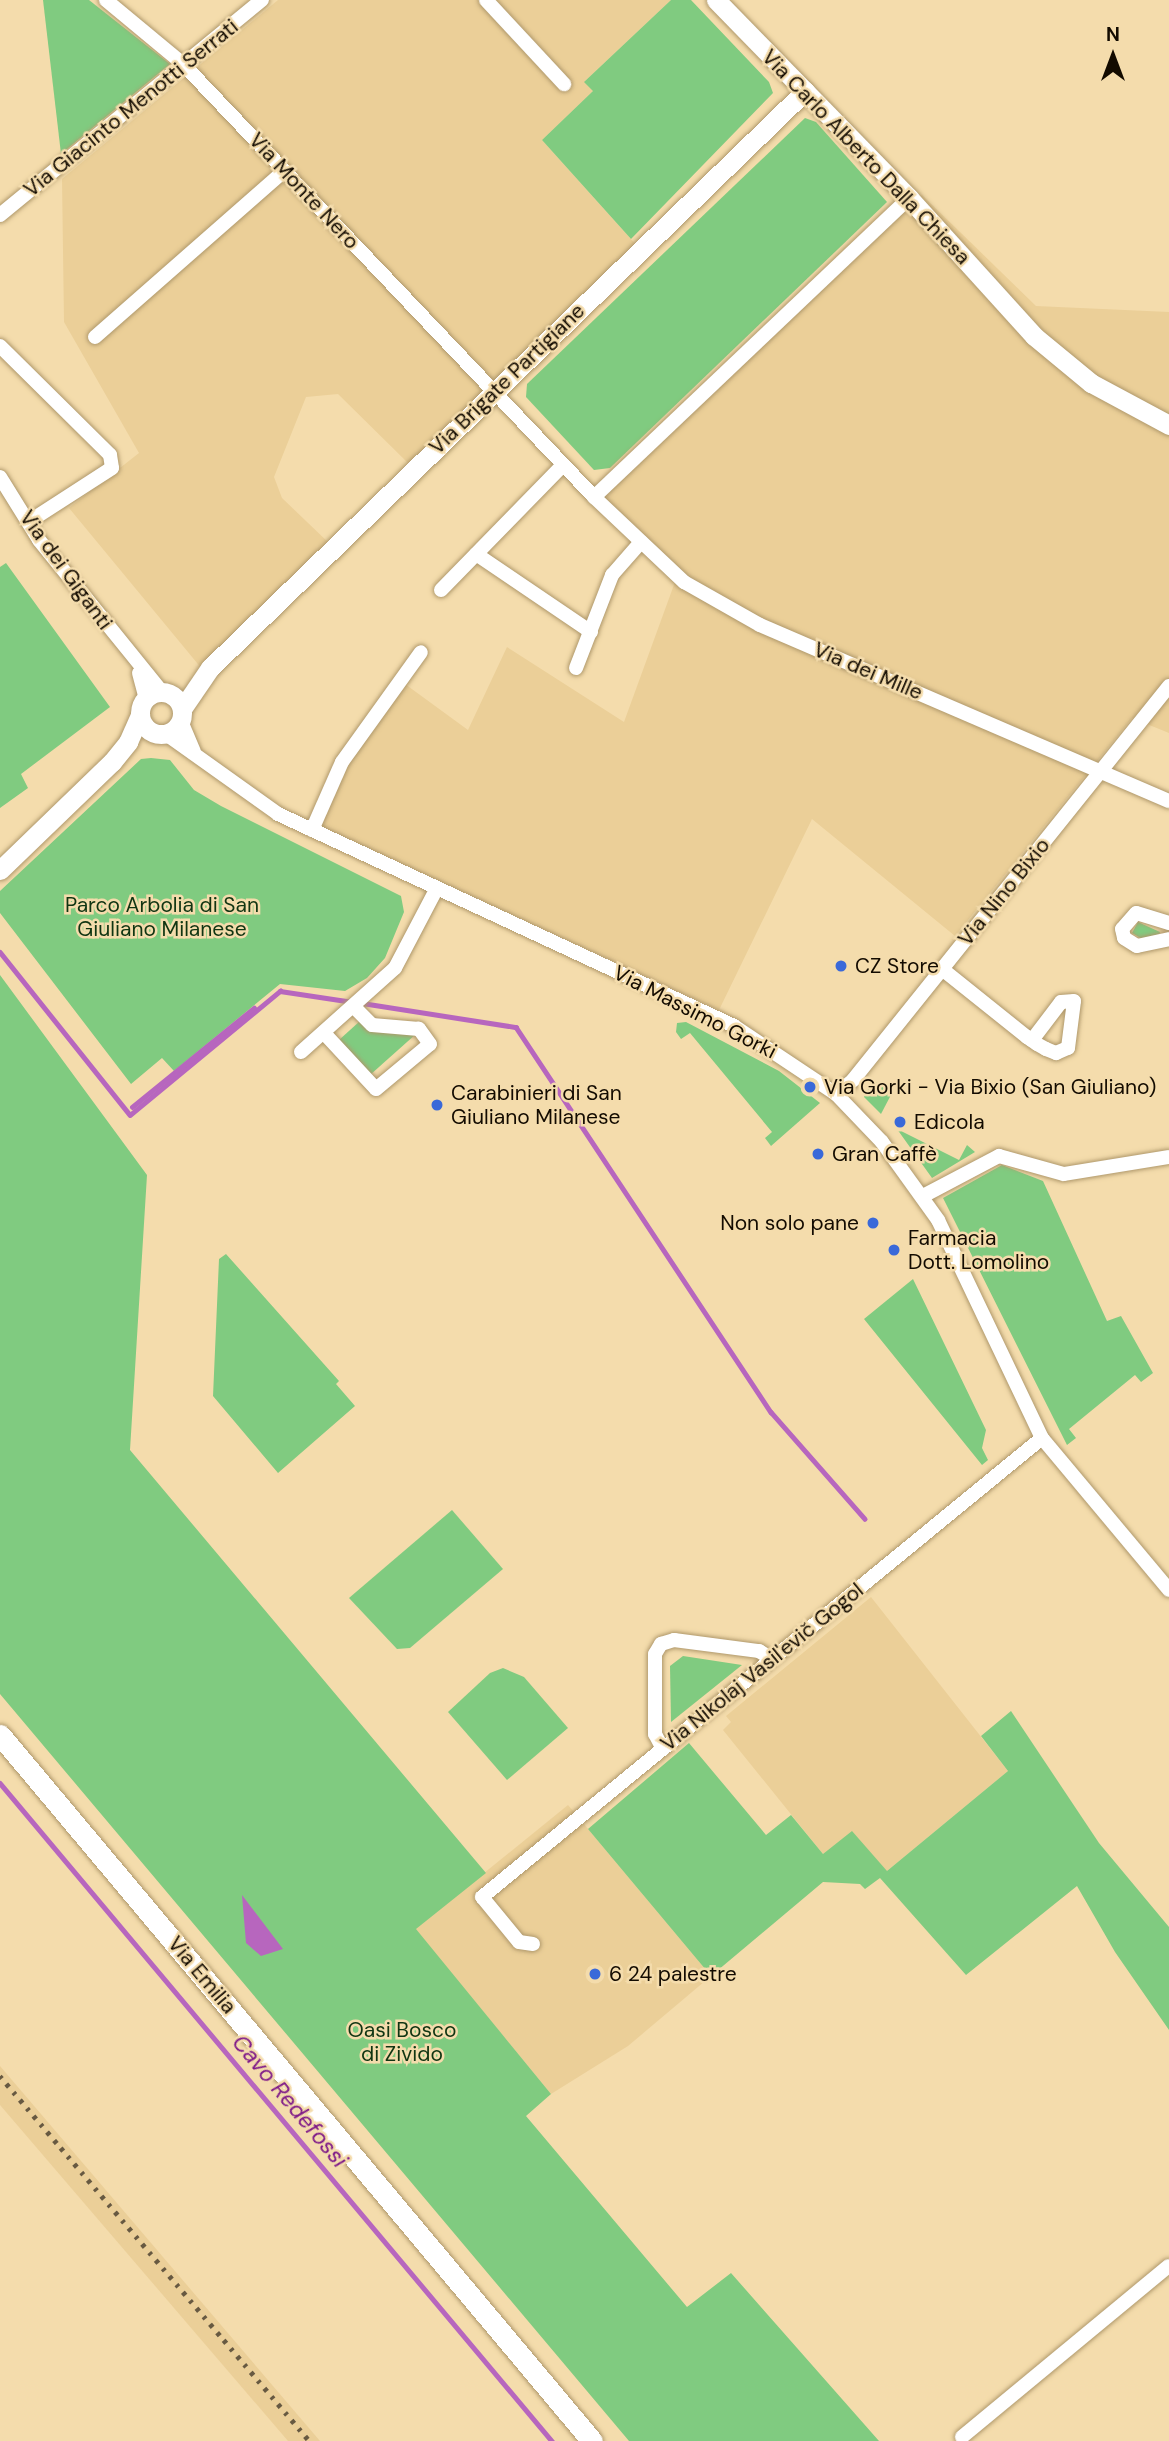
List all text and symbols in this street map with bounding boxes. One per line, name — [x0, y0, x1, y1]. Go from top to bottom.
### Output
street label: Via Giacinto Menotti Serrati — [19, 14, 243, 202]
north arrow — [1078, 21, 1148, 91]
text: N — [1106, 22, 1120, 47]
street label: Via Carlo Alberto Dalla Chiesa — [757, 44, 975, 270]
street label: Via Monte Nero — [244, 128, 364, 254]
street label: Via Brigate Partigiane — [424, 298, 590, 460]
street label: Via dei Giganti — [14, 505, 118, 635]
street label: Via dei Mille — [810, 637, 926, 705]
street label: Via Nino Bixio — [953, 833, 1055, 951]
park label: Parco Arbolia di San Giuliano Milanese — [65, 892, 259, 942]
place label: CZ Store — [855, 953, 939, 979]
marker: CZ Store — [833, 958, 849, 974]
street label: Via Massimo Gorki — [609, 960, 781, 1064]
place label: Via Gorki - Via Bixio (San Giuliano) — [824, 1074, 1156, 1100]
marker: Via Gorki - Via Bixio (San Giuliano) — [802, 1079, 818, 1095]
place label: Carabinieri di San Giuliano Milanese — [451, 1080, 622, 1130]
marker: Carabinieri di San Giuliano Milanese — [429, 1097, 445, 1113]
place label: Edicola — [914, 1109, 985, 1135]
marker: Edicola — [892, 1114, 908, 1130]
place label: Gran Caffè — [832, 1141, 937, 1167]
marker: Gran Caffè — [810, 1146, 826, 1162]
place label: Non solo pane — [720, 1210, 859, 1236]
marker: Non solo pane — [865, 1215, 881, 1231]
place label: Farmacia Dott. Lomolino — [908, 1225, 1049, 1275]
marker: Farmacia Dott. Lomolino — [886, 1242, 902, 1258]
street label: Via Nikolaj Vasil'evič Gogol — [656, 1578, 868, 1756]
street label: Via Emilia — [163, 1931, 241, 2019]
place label: 6 24 palestre — [609, 1961, 737, 1987]
marker: 6 24 palestre — [587, 1966, 603, 1982]
park label: Oasi Bosco di Zivido — [348, 2017, 456, 2067]
water label: Cavo Redefossi — [226, 2029, 354, 2173]

